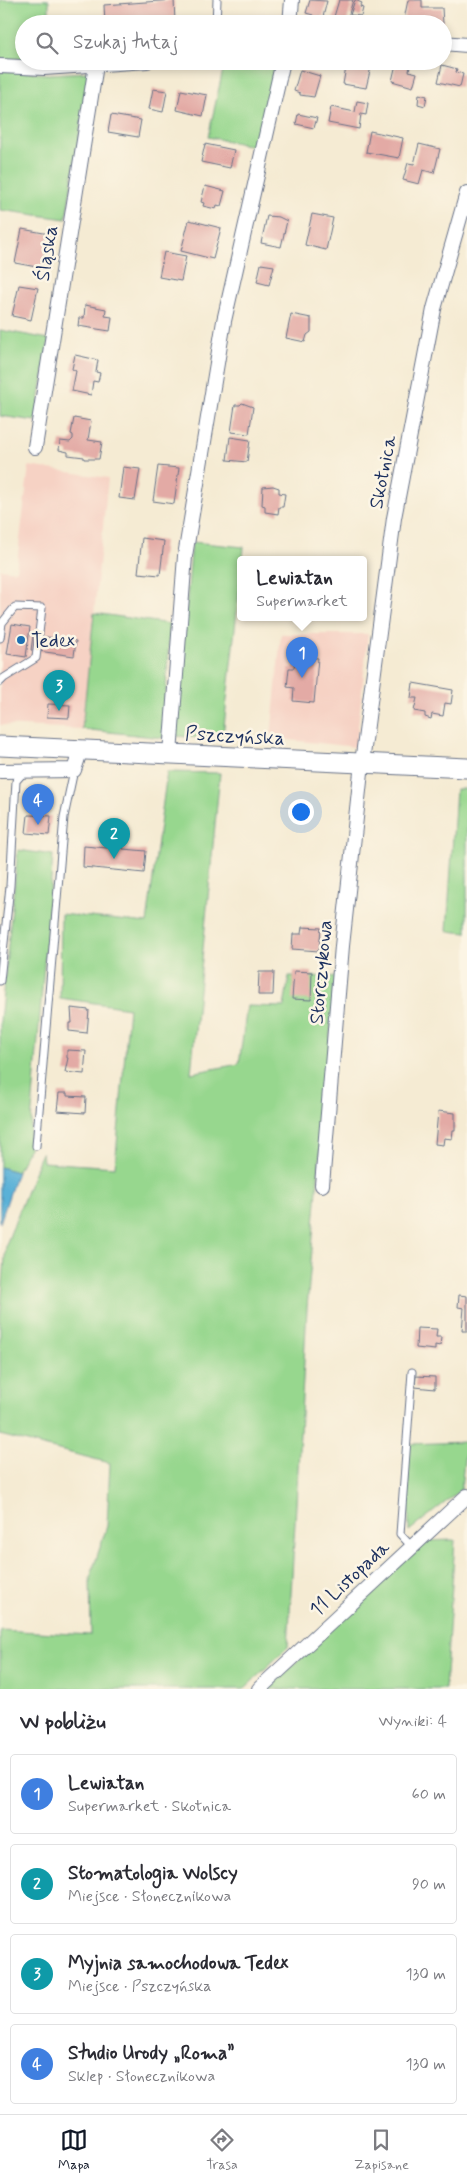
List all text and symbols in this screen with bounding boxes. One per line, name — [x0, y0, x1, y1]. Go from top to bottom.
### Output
search box — [15, 15, 452, 70]
icon: search — [33, 29, 61, 57]
text: Szukaj tutaj — [73, 30, 178, 55]
street label: Śląska — [30, 223, 65, 283]
street label: Skotnica — [363, 432, 404, 511]
popup — [237, 556, 367, 621]
text: Lewiatan — [256, 566, 333, 591]
text: Supermarket — [256, 591, 348, 612]
place label: Tedex — [31, 628, 75, 655]
marker: Tedex — [15, 634, 27, 646]
pin: 1 — [286, 637, 318, 678]
pin: 3 — [43, 670, 75, 711]
street label: Pszczyńska — [184, 720, 285, 753]
pin: 4 — [22, 784, 54, 825]
your location — [288, 799, 314, 825]
pin: 2 — [98, 818, 130, 859]
street label: Storczykowa — [303, 919, 339, 1025]
street label: 11 Listopada — [304, 1534, 397, 1623]
text: W pobliżu — [20, 1708, 106, 1736]
text: Wyniki: 4 — [378, 1711, 447, 1732]
text: Lewiatan — [68, 1771, 144, 1796]
text: 1 — [33, 1784, 41, 1805]
text: 60 m — [412, 1784, 446, 1805]
text: Supermarket · Skotnica — [68, 1796, 231, 1817]
text: Stomatologia Wolscy — [68, 1861, 238, 1886]
text: 2 — [33, 1874, 41, 1895]
text: 90 m — [412, 1874, 446, 1895]
text: Miejsce · Słonecznikowa — [68, 1886, 231, 1907]
text: Myjnia samochodowa Tedex — [68, 1951, 288, 1976]
text: 3 — [33, 1964, 41, 1985]
text: 130 m — [405, 1964, 446, 1985]
text: Miejsce · Pszczyńska — [68, 1976, 212, 1997]
text: Studio Urody „Roma” — [68, 2041, 234, 2066]
text: 4 — [32, 2054, 42, 2075]
text: 130 m — [405, 2054, 446, 2075]
text: Sklep · Słonecznikowa — [68, 2066, 215, 2087]
tab: Mapa — [58, 2126, 90, 2174]
tab: Trasa — [206, 2126, 238, 2174]
tab: Zapisane — [354, 2126, 409, 2174]

